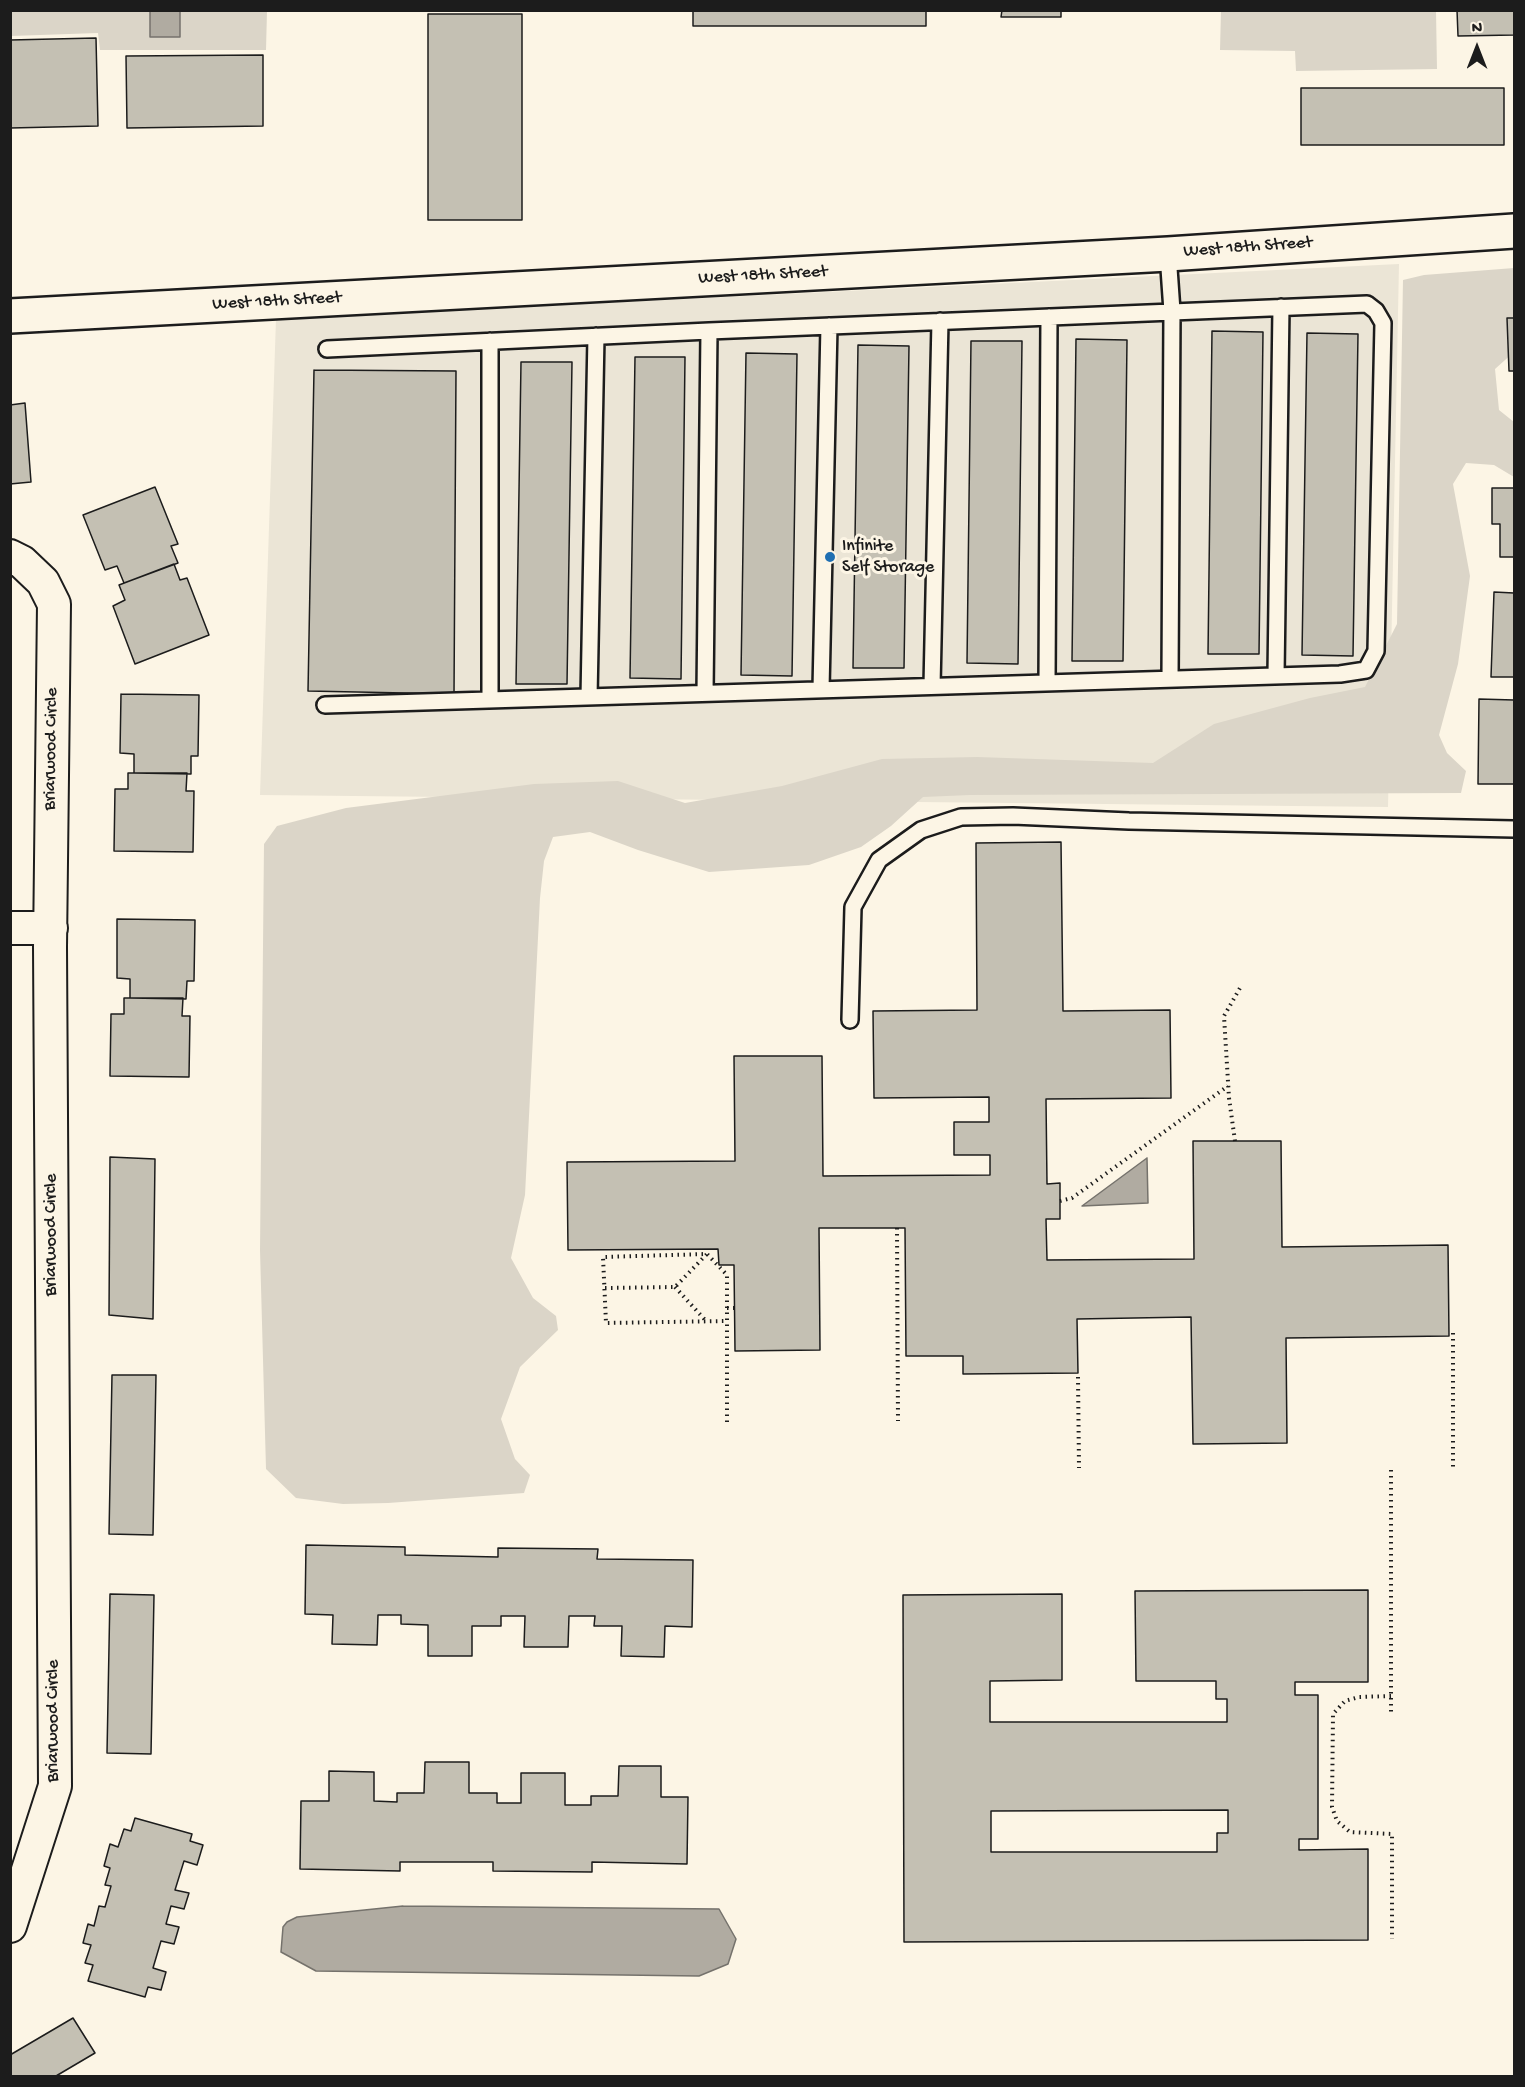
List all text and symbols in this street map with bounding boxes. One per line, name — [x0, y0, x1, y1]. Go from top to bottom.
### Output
north arrow — [1447, 18, 1507, 78]
text: N — [1472, 20, 1482, 39]
street label: West 18th Street — [1183, 233, 1313, 263]
street label: West 18th Street — [698, 262, 828, 290]
street label: West 18th Street — [212, 288, 342, 316]
place label: Infinite Self Storage — [842, 536, 934, 578]
marker: Infinite Self Storage — [823, 550, 837, 564]
street label: Briarwood Circle — [40, 687, 64, 811]
street label: Briarwood Circle — [41, 1174, 63, 1296]
street label: Briarwood Circle — [43, 1660, 65, 1782]

